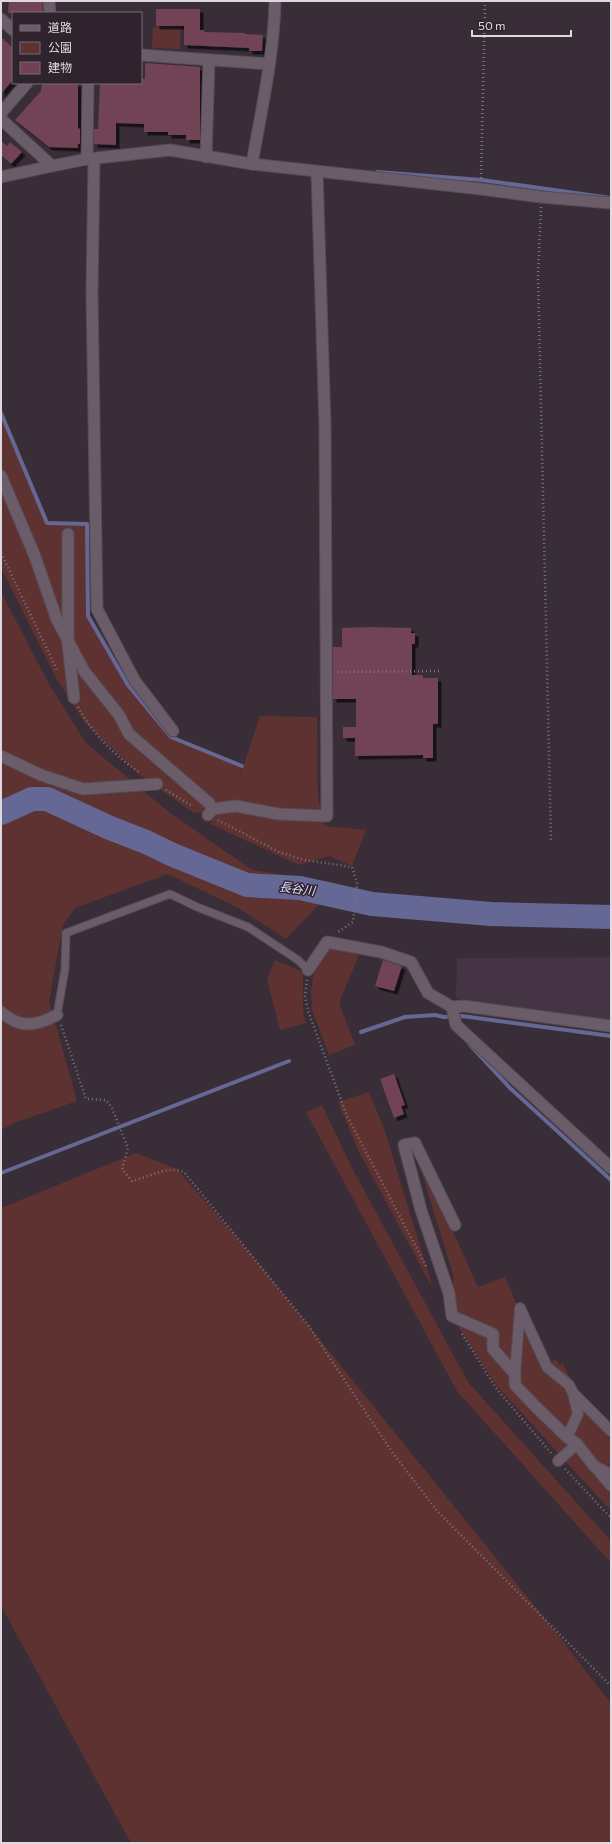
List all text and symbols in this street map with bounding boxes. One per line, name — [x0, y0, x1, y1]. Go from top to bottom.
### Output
legend — [12, 12, 142, 84]
scale bar — [472, 12, 571, 38]
text: 50 m — [478, 18, 506, 32]
text: 道路 — [48, 20, 72, 34]
text: 公園 — [48, 40, 72, 54]
text: 建物 — [48, 60, 72, 74]
water label: 長谷川 — [278, 879, 318, 897]

